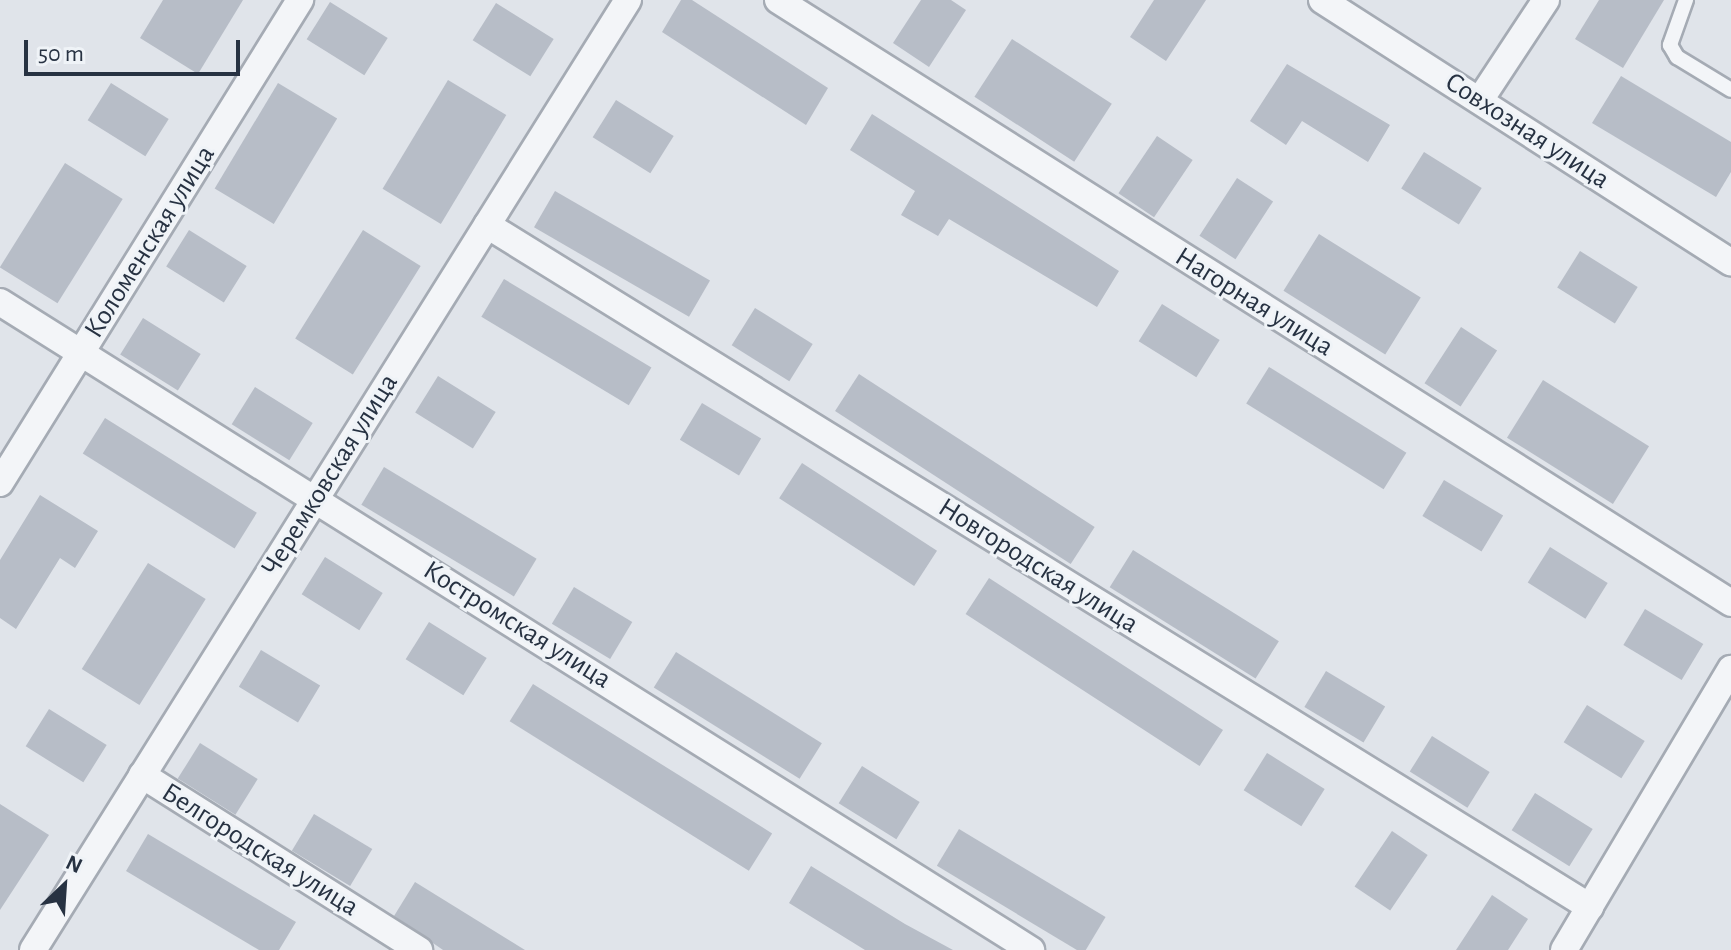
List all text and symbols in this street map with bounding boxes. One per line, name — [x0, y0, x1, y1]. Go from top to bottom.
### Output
scale bar — [28, 24, 244, 74]
text: 50 m — [38, 42, 84, 66]
street label: Совхозная улица — [1438, 65, 1616, 197]
street label: Коломенская улица — [77, 140, 223, 344]
street label: Нагорная улица — [1169, 240, 1339, 364]
street label: Черемковская улица — [254, 368, 406, 582]
street label: Новгородская улица — [932, 491, 1144, 641]
street label: Костромская улица — [417, 554, 617, 696]
street label: Белгородская улица — [155, 776, 365, 924]
north arrow — [24, 846, 104, 926]
text: N — [63, 851, 86, 877]

